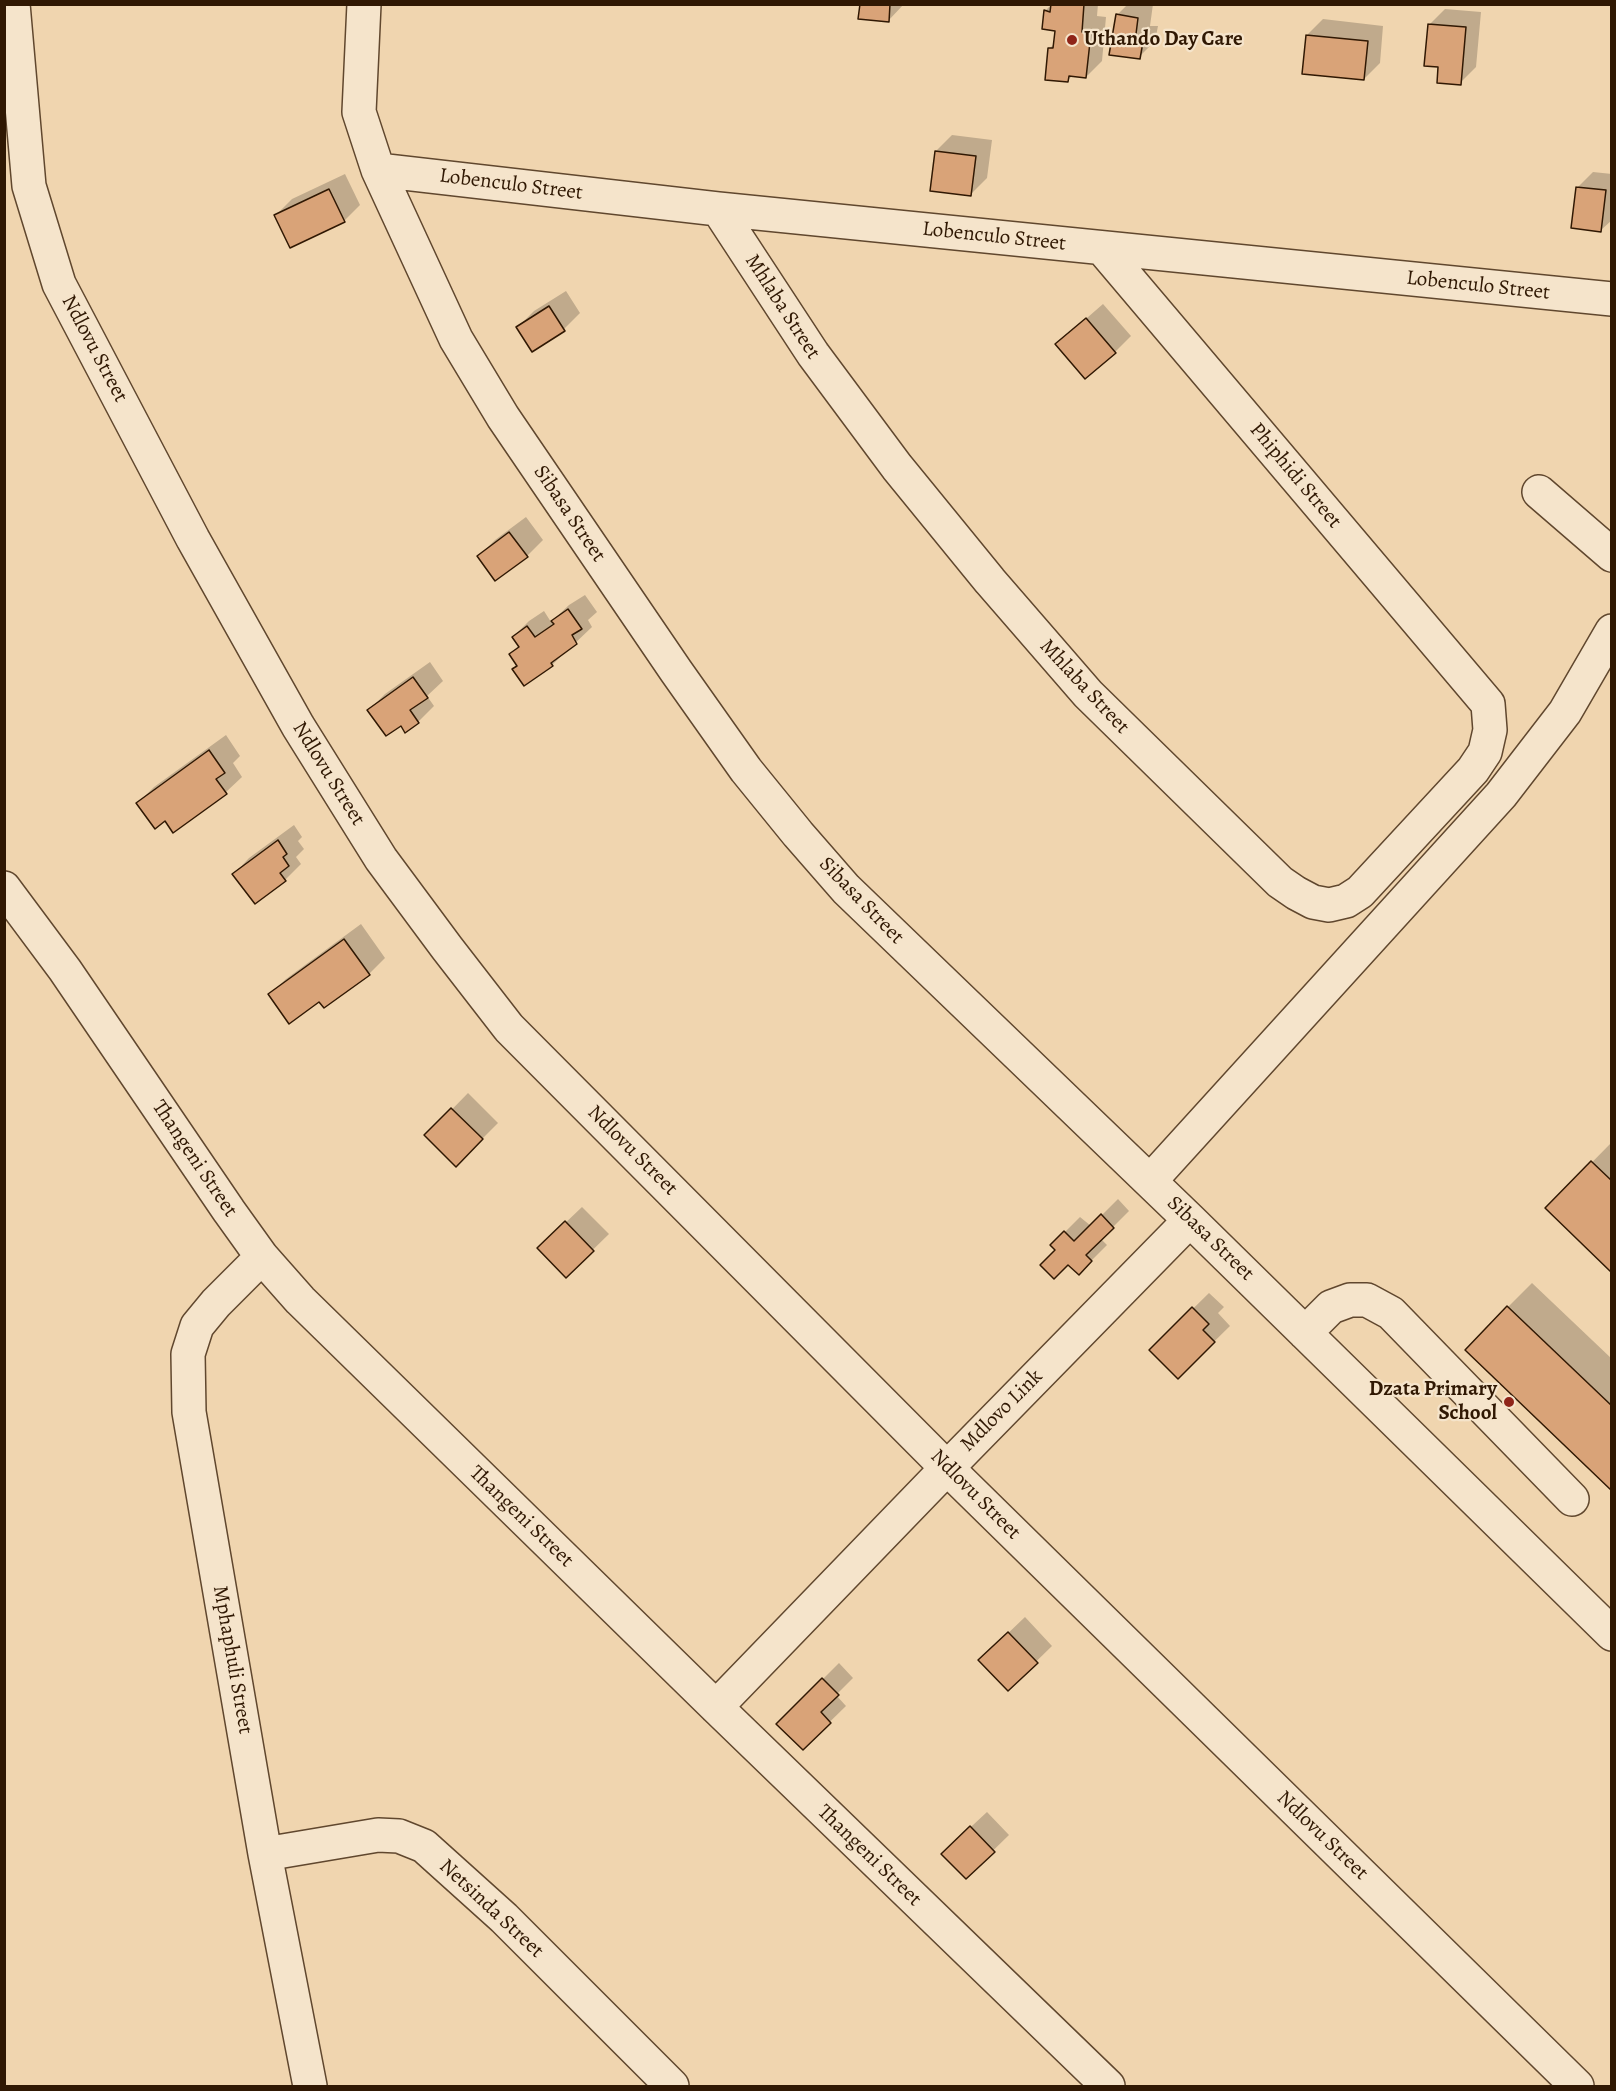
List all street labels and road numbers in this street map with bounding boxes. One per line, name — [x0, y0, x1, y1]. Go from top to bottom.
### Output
street label: Lobenculo Street — [438, 164, 584, 206]
street label: Lobenculo Street — [921, 217, 1067, 257]
street label: Mhlaba Street — [739, 250, 825, 364]
street label: Lobenculo Street — [1405, 266, 1551, 306]
street label: Ndlovu Street — [55, 291, 133, 407]
street label: Phiphidi Street — [1244, 418, 1346, 534]
street label: Sibasa Street — [527, 461, 611, 567]
street label: Mhlaba Street — [1034, 634, 1134, 740]
street label: Ndlovu Street — [286, 717, 370, 831]
street label: Sibasa Street — [813, 852, 909, 950]
street label: Thangeni Street — [146, 1096, 242, 1222]
street label: Ndlovu Street — [581, 1100, 683, 1202]
street label: Sibasa Street — [1161, 1191, 1259, 1287]
street label: Mdlovo Link — [956, 1365, 1048, 1457]
street label: Ndlovu Street — [924, 1444, 1026, 1546]
street label: Thangeni Street — [464, 1461, 578, 1573]
street label: Mphaphuli Street — [207, 1584, 257, 1736]
street label: Ndlovu Street — [1271, 1786, 1373, 1886]
street label: Thangeni Street — [812, 1800, 926, 1912]
street label: Netsinda Street — [433, 1854, 549, 1964]

